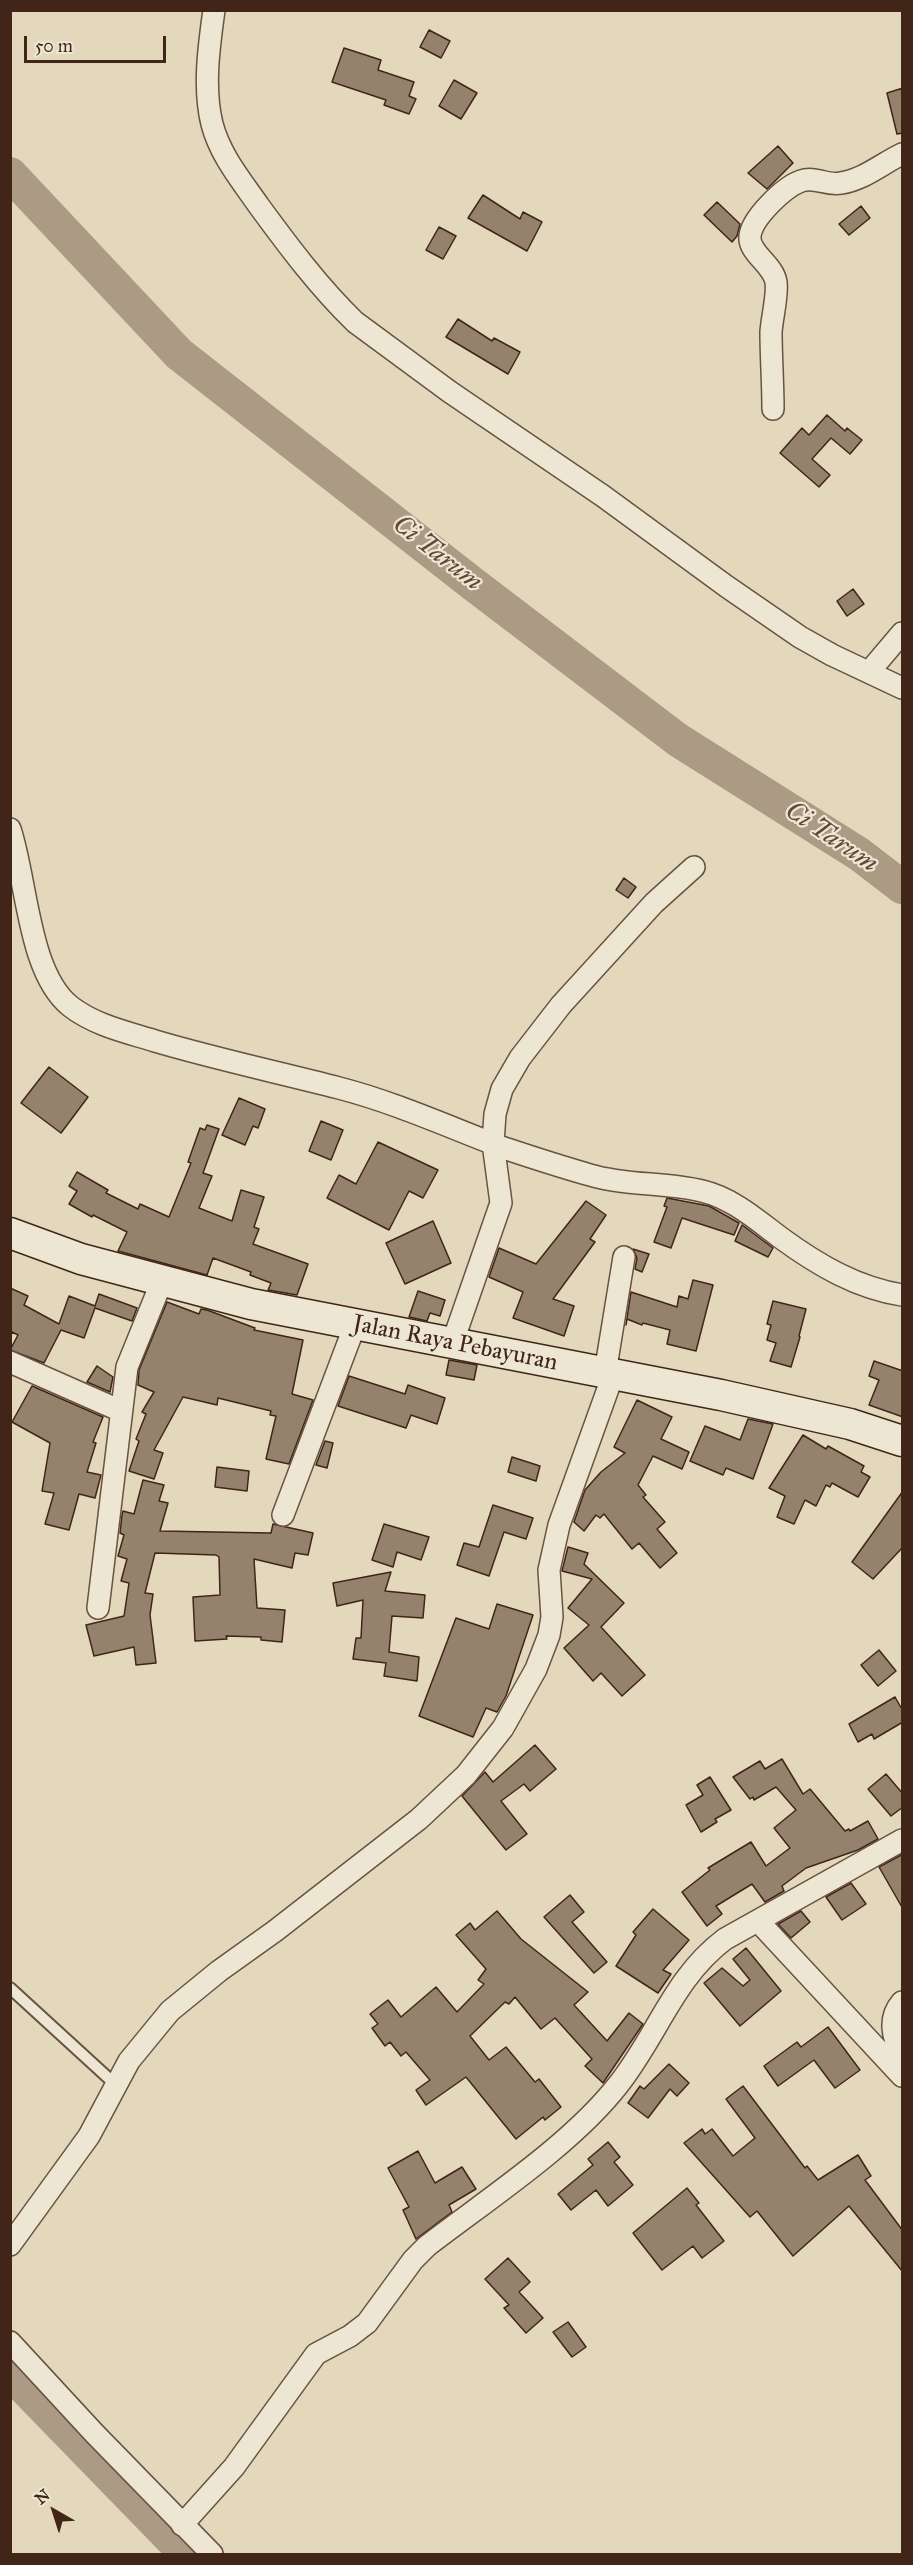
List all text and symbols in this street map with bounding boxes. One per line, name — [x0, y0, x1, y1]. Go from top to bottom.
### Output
scale bar — [27, 24, 170, 62]
text: 50 m — [35, 35, 73, 57]
water label: Ci Tarum — [386, 509, 488, 599]
water label: Ci Tarum — [779, 796, 883, 880]
street label: Jalan Raya Pebayuran — [350, 1310, 560, 1378]
north arrow — [24, 2481, 84, 2541]
text: N — [31, 2485, 54, 2508]

